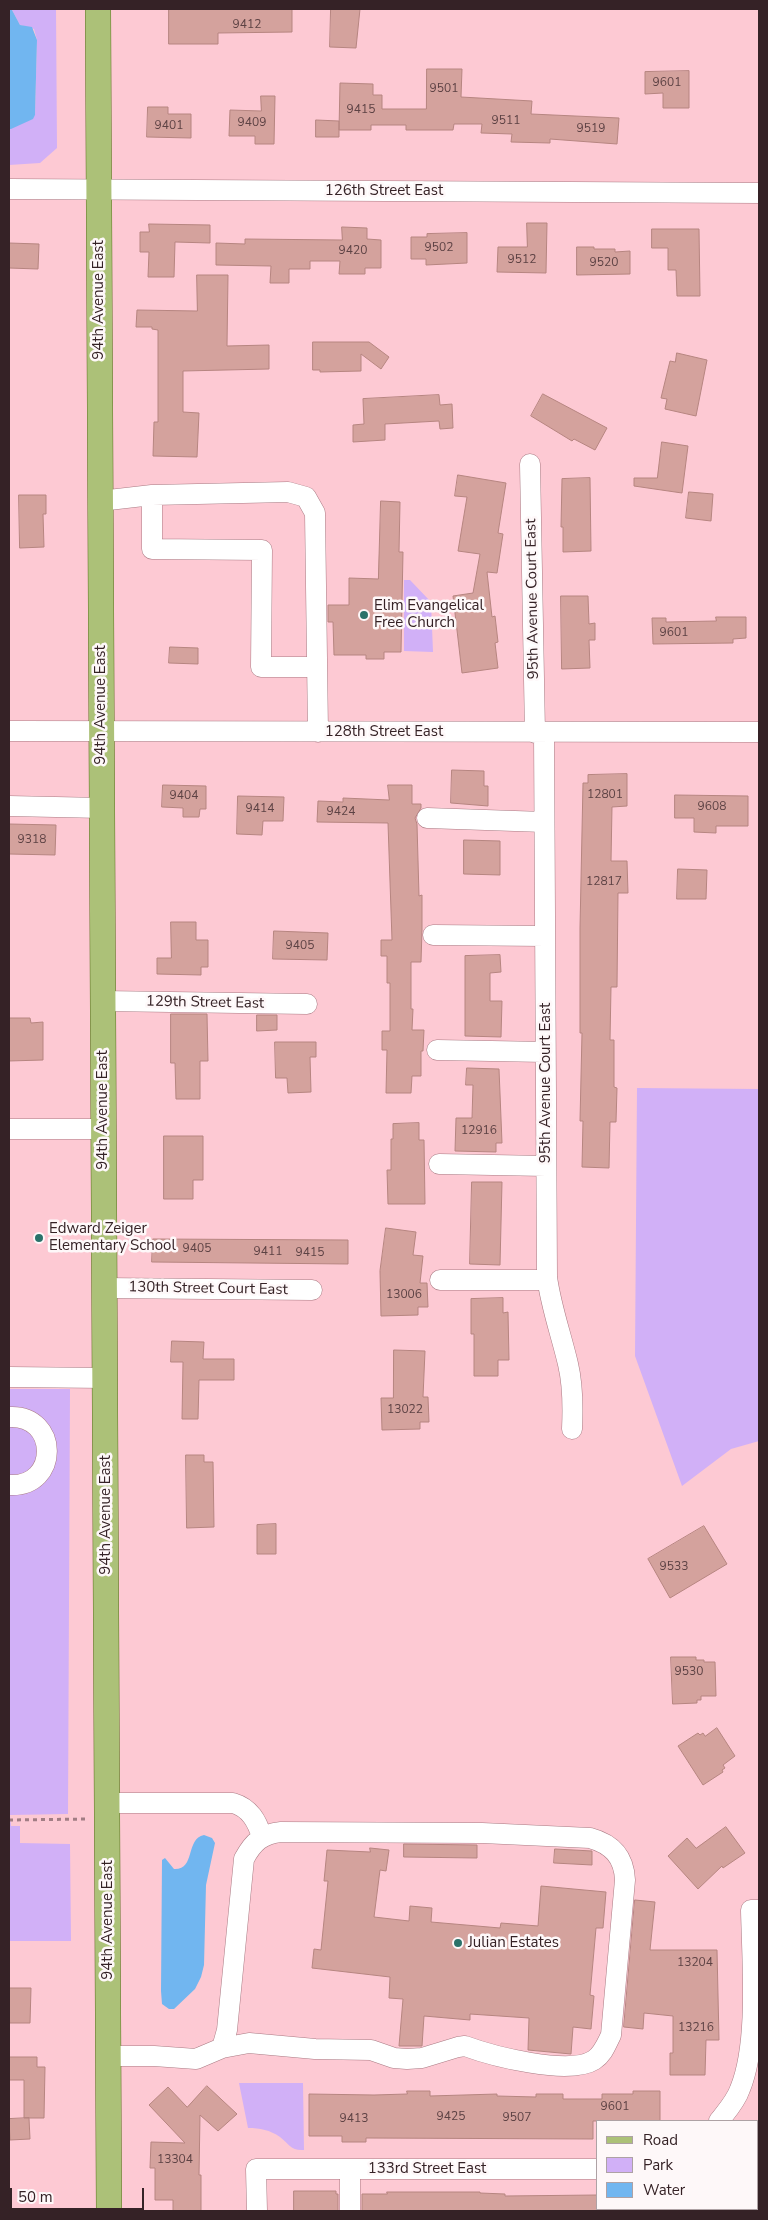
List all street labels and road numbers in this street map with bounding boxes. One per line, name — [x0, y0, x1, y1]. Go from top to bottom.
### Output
street label: 126th Street East — [325, 182, 443, 200]
street label: 94th Avenue East — [90, 240, 108, 360]
street label: 95th Avenue Court East — [523, 519, 543, 679]
street label: 94th Avenue East — [92, 645, 110, 765]
street label: 128th Street East — [325, 723, 443, 741]
street label: 129th Street East — [146, 993, 264, 1013]
street label: 95th Avenue Court East — [537, 1003, 555, 1163]
street label: 94th Avenue East — [94, 1050, 112, 1170]
street label: 130th Street Court East — [128, 1279, 288, 1299]
street label: 94th Avenue East — [97, 1455, 115, 1575]
street label: 94th Avenue East — [99, 1860, 117, 1980]
street label: 133rd Street East — [368, 2160, 486, 2178]

